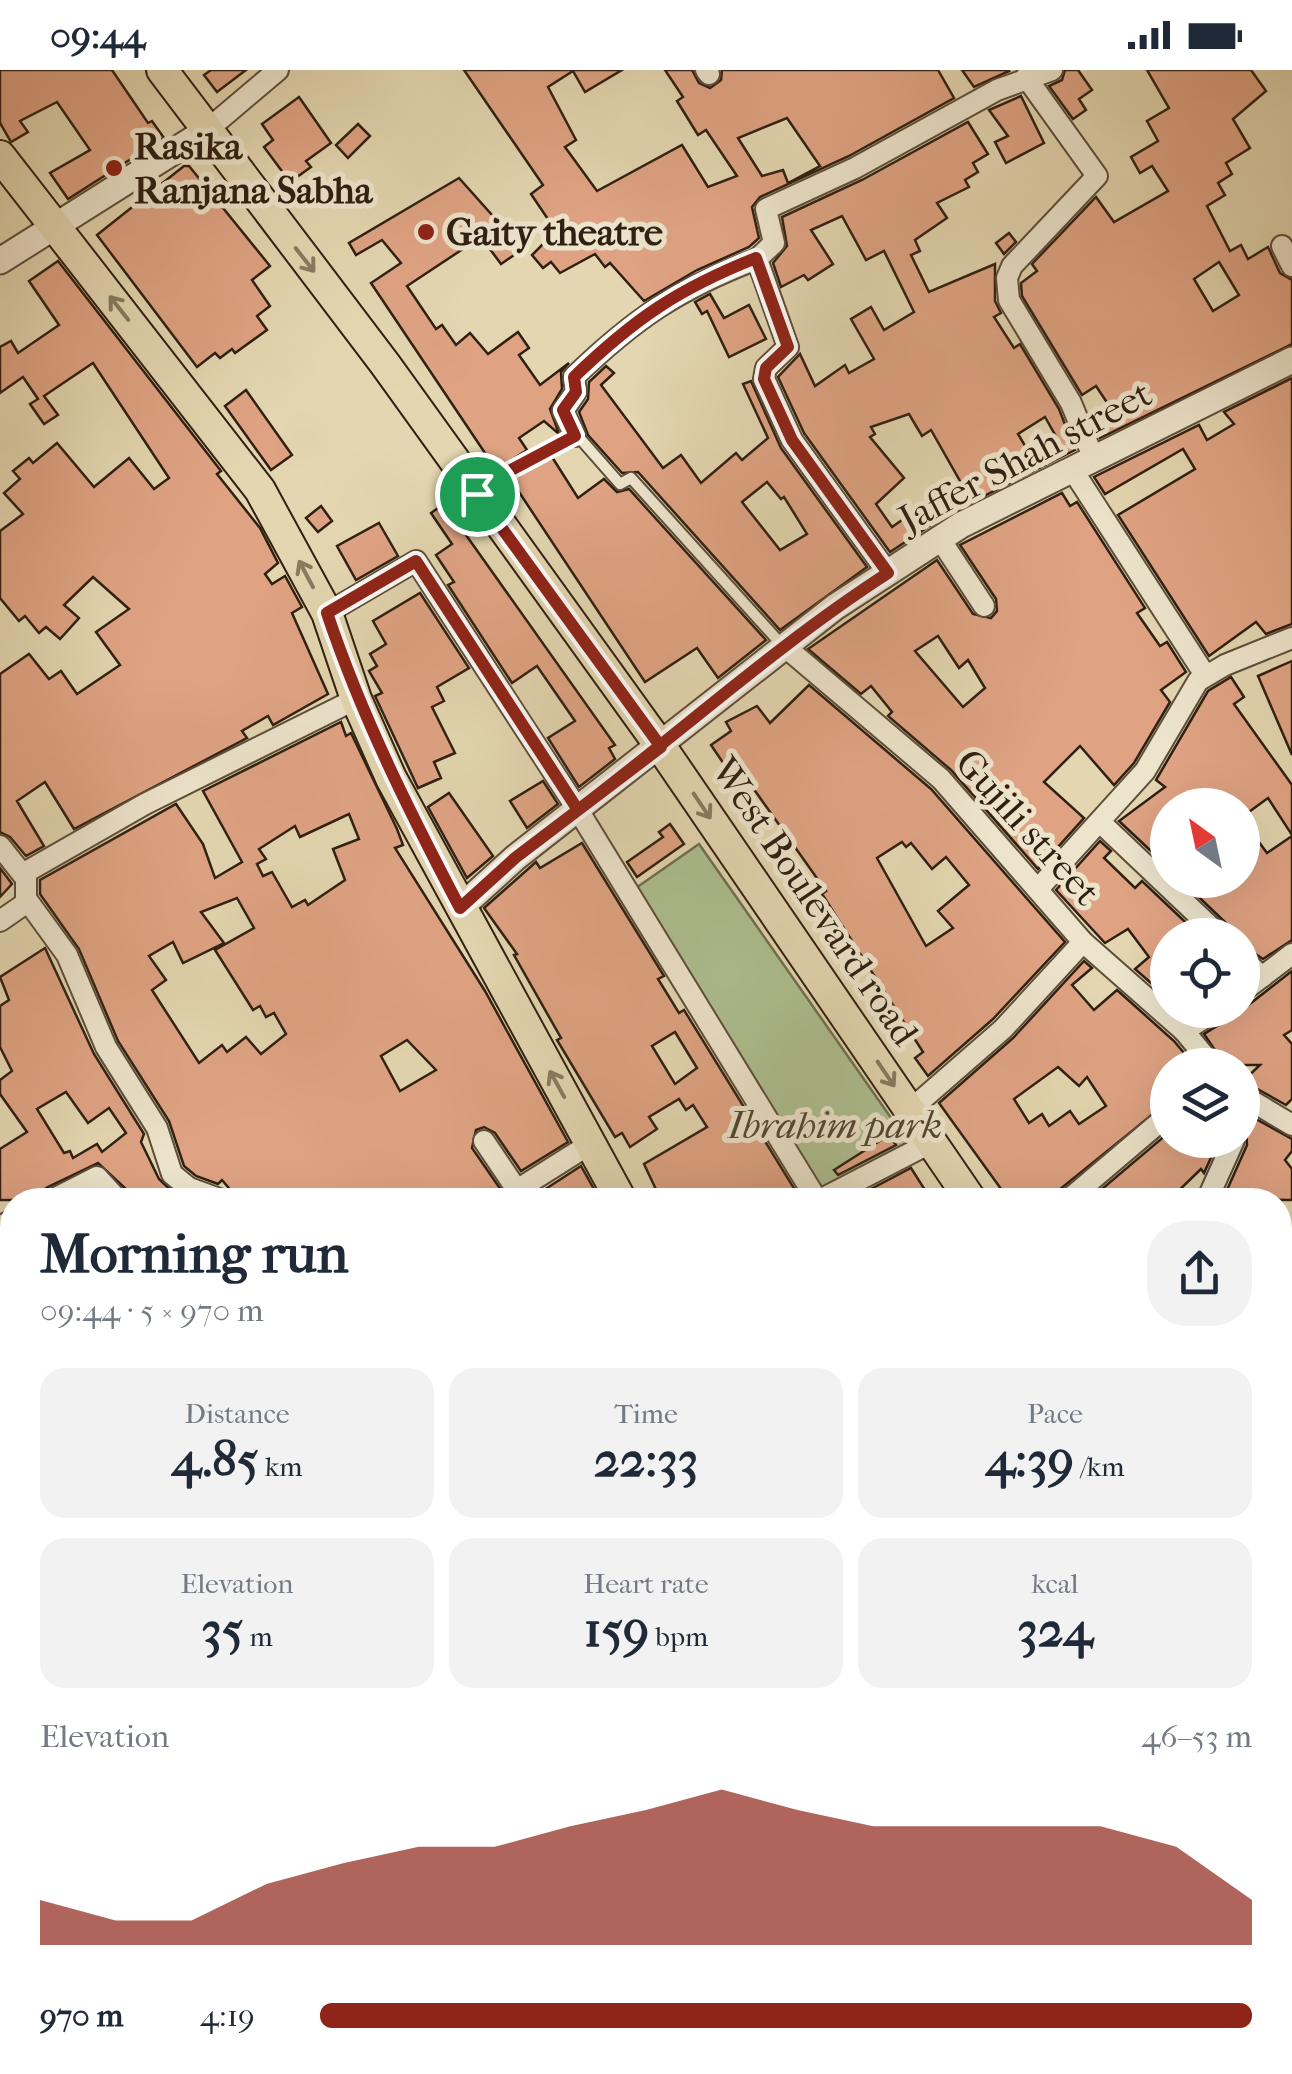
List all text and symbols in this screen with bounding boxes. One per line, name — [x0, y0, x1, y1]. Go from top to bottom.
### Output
text: 09:44 — [50, 13, 145, 58]
place label: Rasika Ranjana Sabha — [134, 124, 374, 213]
marker: Rasika Ranjana Sabha — [103, 157, 125, 179]
place label: Gaity theatre — [446, 210, 663, 255]
marker: Gaity theatre — [415, 221, 437, 243]
one-way arrow — [295, 246, 316, 273]
one-way arrow — [109, 296, 131, 322]
street label: Jaffer Shah street — [889, 371, 1159, 543]
pin — [435, 452, 520, 537]
icon: arrive — [450, 467, 505, 522]
one-way arrow — [296, 559, 315, 589]
street label: Gujili street — [946, 740, 1110, 915]
street label: West Boulevard road — [701, 748, 928, 1054]
north arrow — [1150, 788, 1260, 898]
map controls — [1150, 788, 1260, 1158]
one-way arrow — [691, 791, 712, 819]
button: locate — [1150, 918, 1260, 1028]
button: layers — [1150, 1048, 1260, 1158]
one-way arrow — [875, 1059, 896, 1087]
one-way arrow — [547, 1070, 567, 1099]
park label: Ibrahim park — [727, 1103, 942, 1148]
button: share — [1147, 1221, 1252, 1326]
text: Morning run — [40, 1222, 348, 1286]
text: 09:44 · 5 × 970 m — [40, 1292, 264, 1329]
text: Distance — [184, 1397, 290, 1430]
text: Time — [614, 1397, 678, 1430]
text: Pace — [1027, 1397, 1083, 1430]
text: 4.85 — [172, 1430, 259, 1489]
text: 22:33 — [594, 1430, 698, 1489]
text: 4:39 — [986, 1430, 1074, 1489]
text: km — [259, 1450, 302, 1483]
text: /km — [1074, 1450, 1124, 1483]
text: Elevation — [180, 1567, 294, 1600]
text: Heart rate — [583, 1567, 709, 1600]
text: kcal — [1031, 1567, 1079, 1600]
text: 35 — [201, 1600, 243, 1659]
text: 159 — [584, 1600, 649, 1659]
text: 324 — [1017, 1600, 1093, 1659]
text: m — [243, 1620, 273, 1653]
text: bpm — [649, 1620, 708, 1653]
text: Elevation — [40, 1718, 169, 1755]
text: 46–53 m — [1141, 1718, 1252, 1755]
text: 970 m — [40, 1997, 123, 2034]
text: 4:19 — [200, 1997, 255, 2034]

